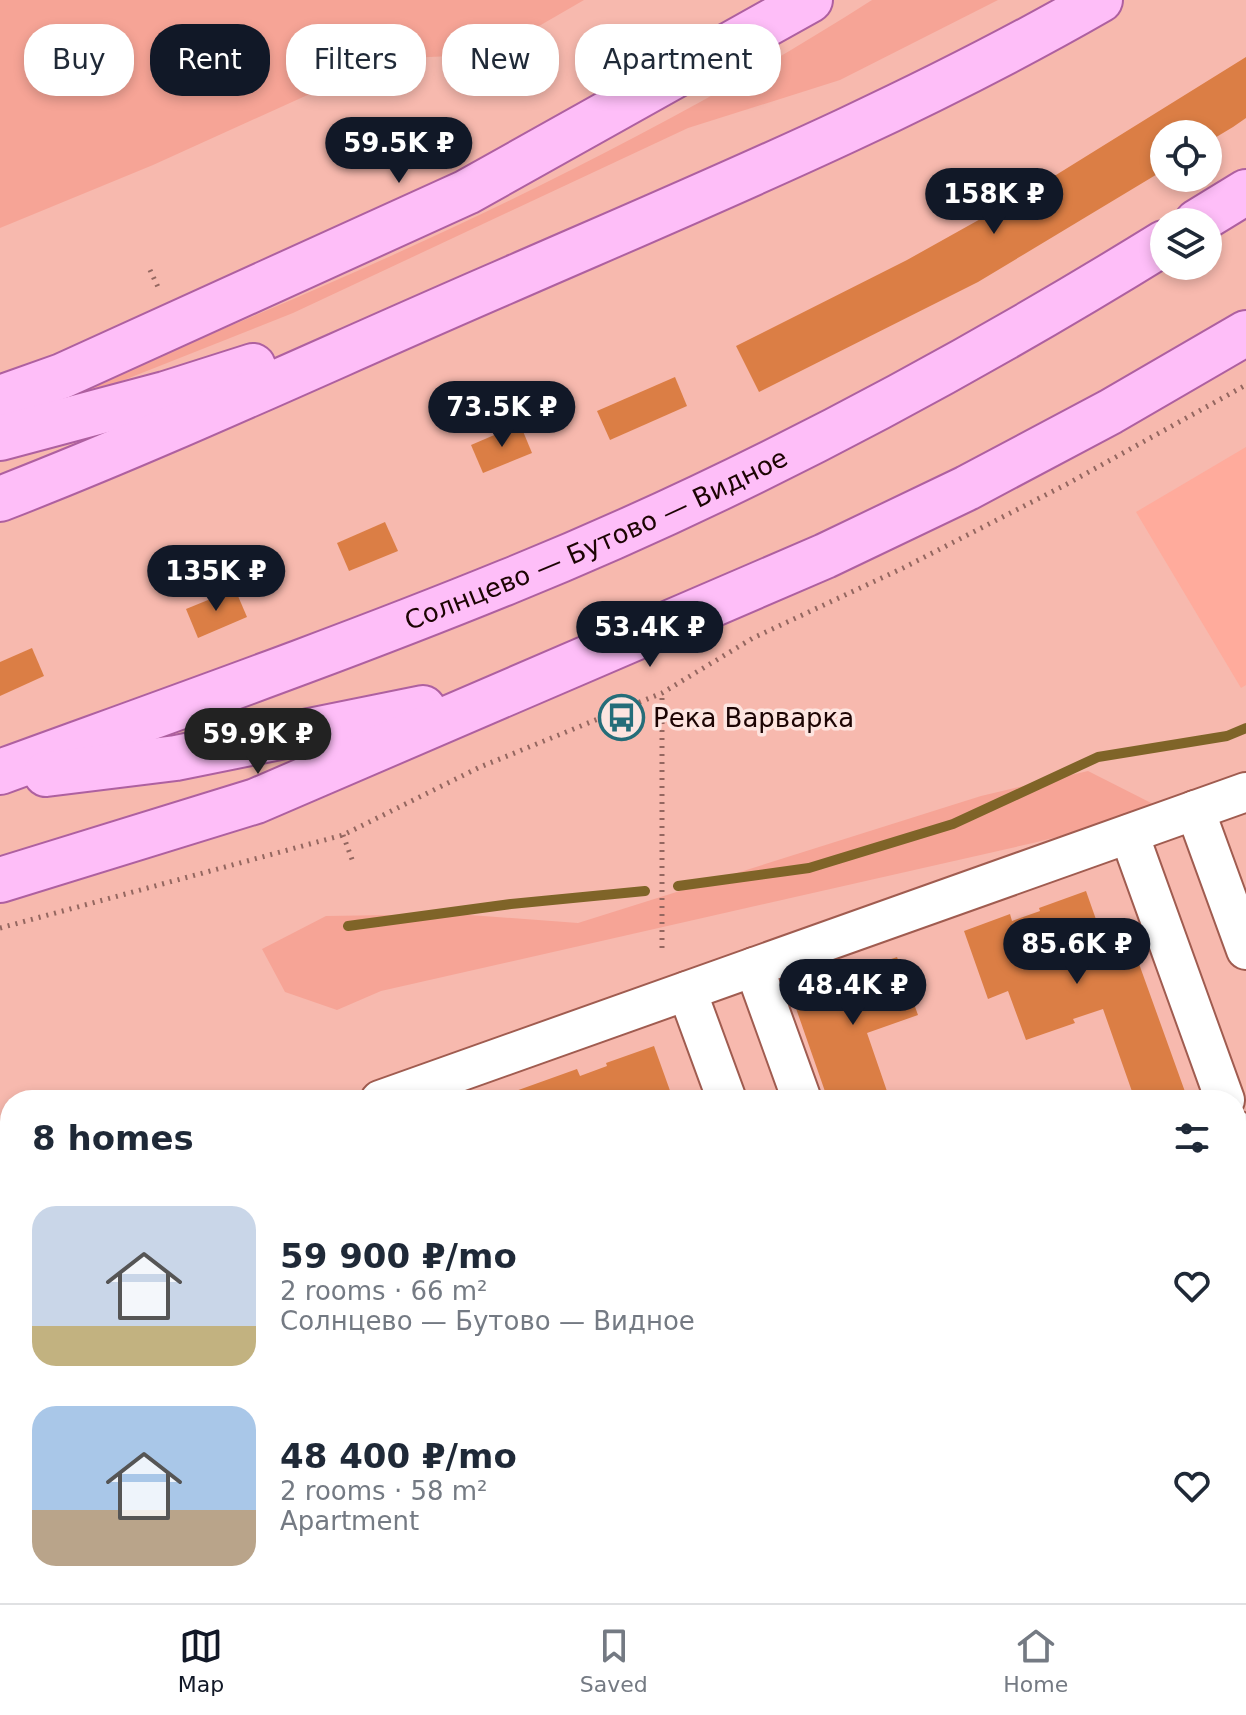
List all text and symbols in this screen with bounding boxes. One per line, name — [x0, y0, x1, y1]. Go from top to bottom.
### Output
chip: Buy — [24, 24, 134, 96]
chip: Rent — [150, 24, 270, 96]
chip: Filters — [286, 24, 426, 96]
chip: New — [442, 24, 559, 96]
chip: Apartment — [575, 24, 781, 96]
pin: 59.5K ₽ — [325, 117, 473, 185]
map controls — [1150, 120, 1222, 280]
button: locate — [1150, 120, 1222, 192]
text: 59.5K ₽ — [343, 128, 455, 158]
pin: 158K ₽ — [929, 168, 1059, 236]
text: 158K ₽ — [943, 179, 1045, 209]
button: layers — [1150, 208, 1222, 280]
pin: 73.5K ₽ — [428, 381, 576, 449]
text: 73.5K ₽ — [446, 392, 558, 422]
street label: Солнцево — Бутово — Видное — [400, 442, 792, 636]
pin: 135K ₽ — [151, 545, 281, 613]
text: 135K ₽ — [165, 556, 267, 586]
pin: 53.4K ₽ — [576, 601, 724, 669]
text: 53.4K ₽ — [594, 612, 706, 642]
bus stop icon: Река Варварка — [598, 694, 646, 742]
place label: Река Варварка — [653, 703, 854, 733]
pin: 59.9K ₽ — [184, 708, 332, 776]
text: 59.9K ₽ — [202, 719, 314, 749]
pin: 85.6K ₽ — [1003, 918, 1151, 986]
text: 85.6K ₽ — [1021, 929, 1133, 959]
pin: 48.4K ₽ — [779, 959, 927, 1027]
text: 48.4K ₽ — [797, 970, 909, 1000]
icon: filters — [1170, 1116, 1214, 1160]
text: 8 homes — [32, 1118, 194, 1158]
text: 59 900 ₽/mo — [280, 1236, 517, 1276]
icon: home — [96, 1238, 192, 1334]
icon: heart — [1170, 1264, 1214, 1308]
text: 2 rooms · 66 m² — [280, 1276, 488, 1306]
text: Солнцево — Бутово — Видное — [280, 1306, 695, 1336]
text: 48 400 ₽/mo — [280, 1436, 517, 1476]
icon: home — [96, 1438, 192, 1534]
icon: heart — [1170, 1464, 1214, 1508]
text: 2 rooms · 58 m² — [280, 1476, 488, 1506]
text: Apartment — [280, 1506, 419, 1536]
tab: Map — [178, 1624, 224, 1697]
tab: Saved — [580, 1624, 648, 1697]
tab: Home — [1003, 1624, 1068, 1697]

